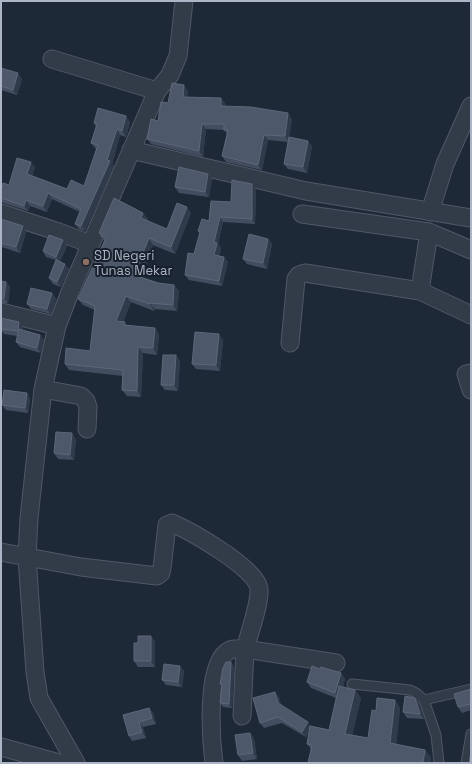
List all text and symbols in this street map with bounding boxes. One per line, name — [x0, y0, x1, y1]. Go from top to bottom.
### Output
place label: SD Negeri Tunas Mekar — [94, 247, 172, 279]
marker: SD Negeri Tunas Mekar — [81, 257, 91, 267]

